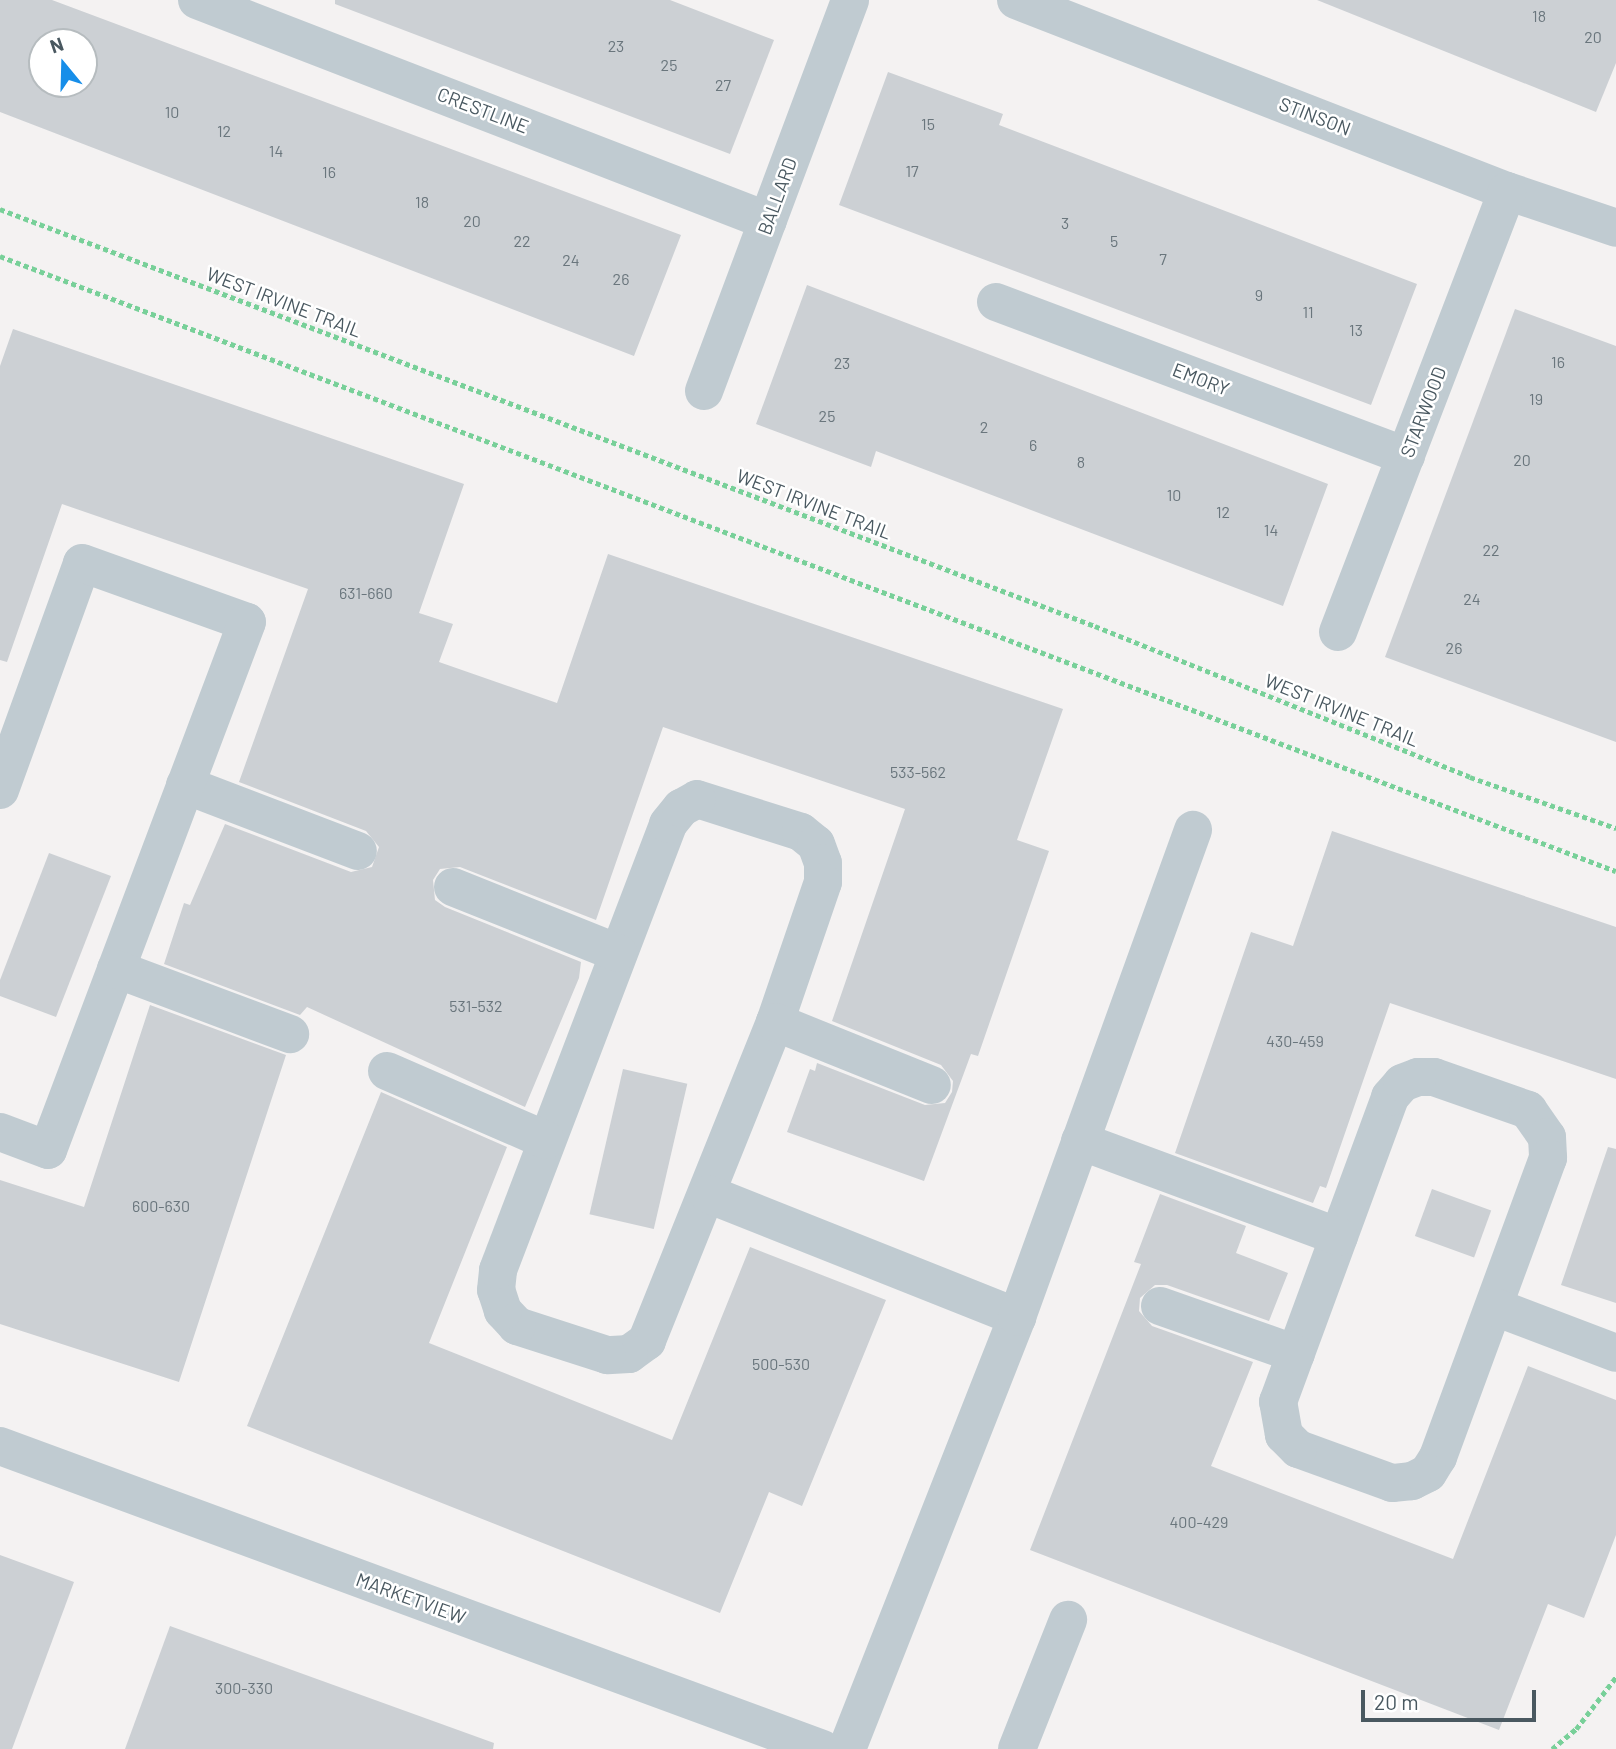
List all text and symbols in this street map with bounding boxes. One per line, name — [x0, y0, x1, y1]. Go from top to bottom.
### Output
house number: 18 — [1532, 6, 1546, 26]
house number: 20 — [1584, 27, 1602, 47]
north arrow — [28, 28, 98, 98]
text: N — [47, 32, 66, 57]
house number: 23 — [608, 36, 624, 56]
house number: 25 — [661, 55, 677, 75]
house number: 27 — [715, 75, 731, 95]
street label: CRESTLINE — [434, 82, 532, 138]
street label: STINSON — [1276, 92, 1354, 140]
house number: 10 — [165, 102, 179, 122]
house number: 15 — [921, 114, 935, 134]
house number: 12 — [217, 121, 231, 141]
house number: 14 — [269, 141, 283, 161]
street label: BALLARD — [753, 154, 801, 238]
house number: 17 — [905, 161, 919, 181]
house number: 16 — [322, 162, 336, 182]
house number: 18 — [415, 192, 429, 212]
house number: 20 — [463, 211, 481, 231]
house number: 3 — [1061, 213, 1069, 233]
house number: 22 — [513, 231, 531, 251]
house number: 5 — [1110, 231, 1118, 251]
house number: 7 — [1159, 249, 1167, 269]
house number: 24 — [562, 250, 580, 270]
street label: WEST IRVINE TRAIL — [203, 262, 365, 342]
house number: 26 — [613, 269, 629, 289]
house number: 9 — [1255, 285, 1263, 305]
house number: 11 — [1302, 302, 1314, 322]
house number: 13 — [1349, 320, 1363, 340]
house number: 16 — [1551, 352, 1565, 372]
house number: 23 — [834, 353, 850, 373]
street label: EMORY — [1169, 358, 1233, 400]
street label: STARWOOD — [1395, 364, 1451, 460]
house number: 19 — [1529, 389, 1543, 409]
house number: 25 — [819, 406, 835, 426]
house number: 2 — [980, 417, 988, 437]
house number: 6 — [1029, 435, 1037, 455]
house number: 20 — [1513, 450, 1531, 470]
house number: 8 — [1077, 452, 1085, 472]
street label: WEST IRVINE TRAIL — [733, 464, 895, 544]
house number: 10 — [1167, 485, 1181, 505]
house number: 12 — [1216, 502, 1230, 522]
house number: 14 — [1264, 520, 1278, 540]
house number: 22 — [1482, 540, 1500, 560]
house number: 631-660 — [339, 583, 393, 603]
house number: 24 — [1463, 589, 1481, 609]
house number: 26 — [1446, 638, 1462, 658]
street label: WEST IRVINE TRAIL — [1262, 669, 1422, 751]
house number: 533-562 — [890, 762, 946, 782]
house number: 531-532 — [449, 996, 503, 1016]
house number: 430-459 — [1266, 1031, 1324, 1051]
house number: 600-630 — [132, 1196, 190, 1216]
house number: 500-530 — [752, 1354, 810, 1374]
house number: 400-429 — [1170, 1512, 1228, 1532]
street label: MARKETVIEW — [353, 1568, 469, 1628]
scale bar — [1364, 1676, 1539, 1720]
house number: 300-330 — [215, 1678, 273, 1698]
text: 20 m — [1374, 1689, 1419, 1714]

